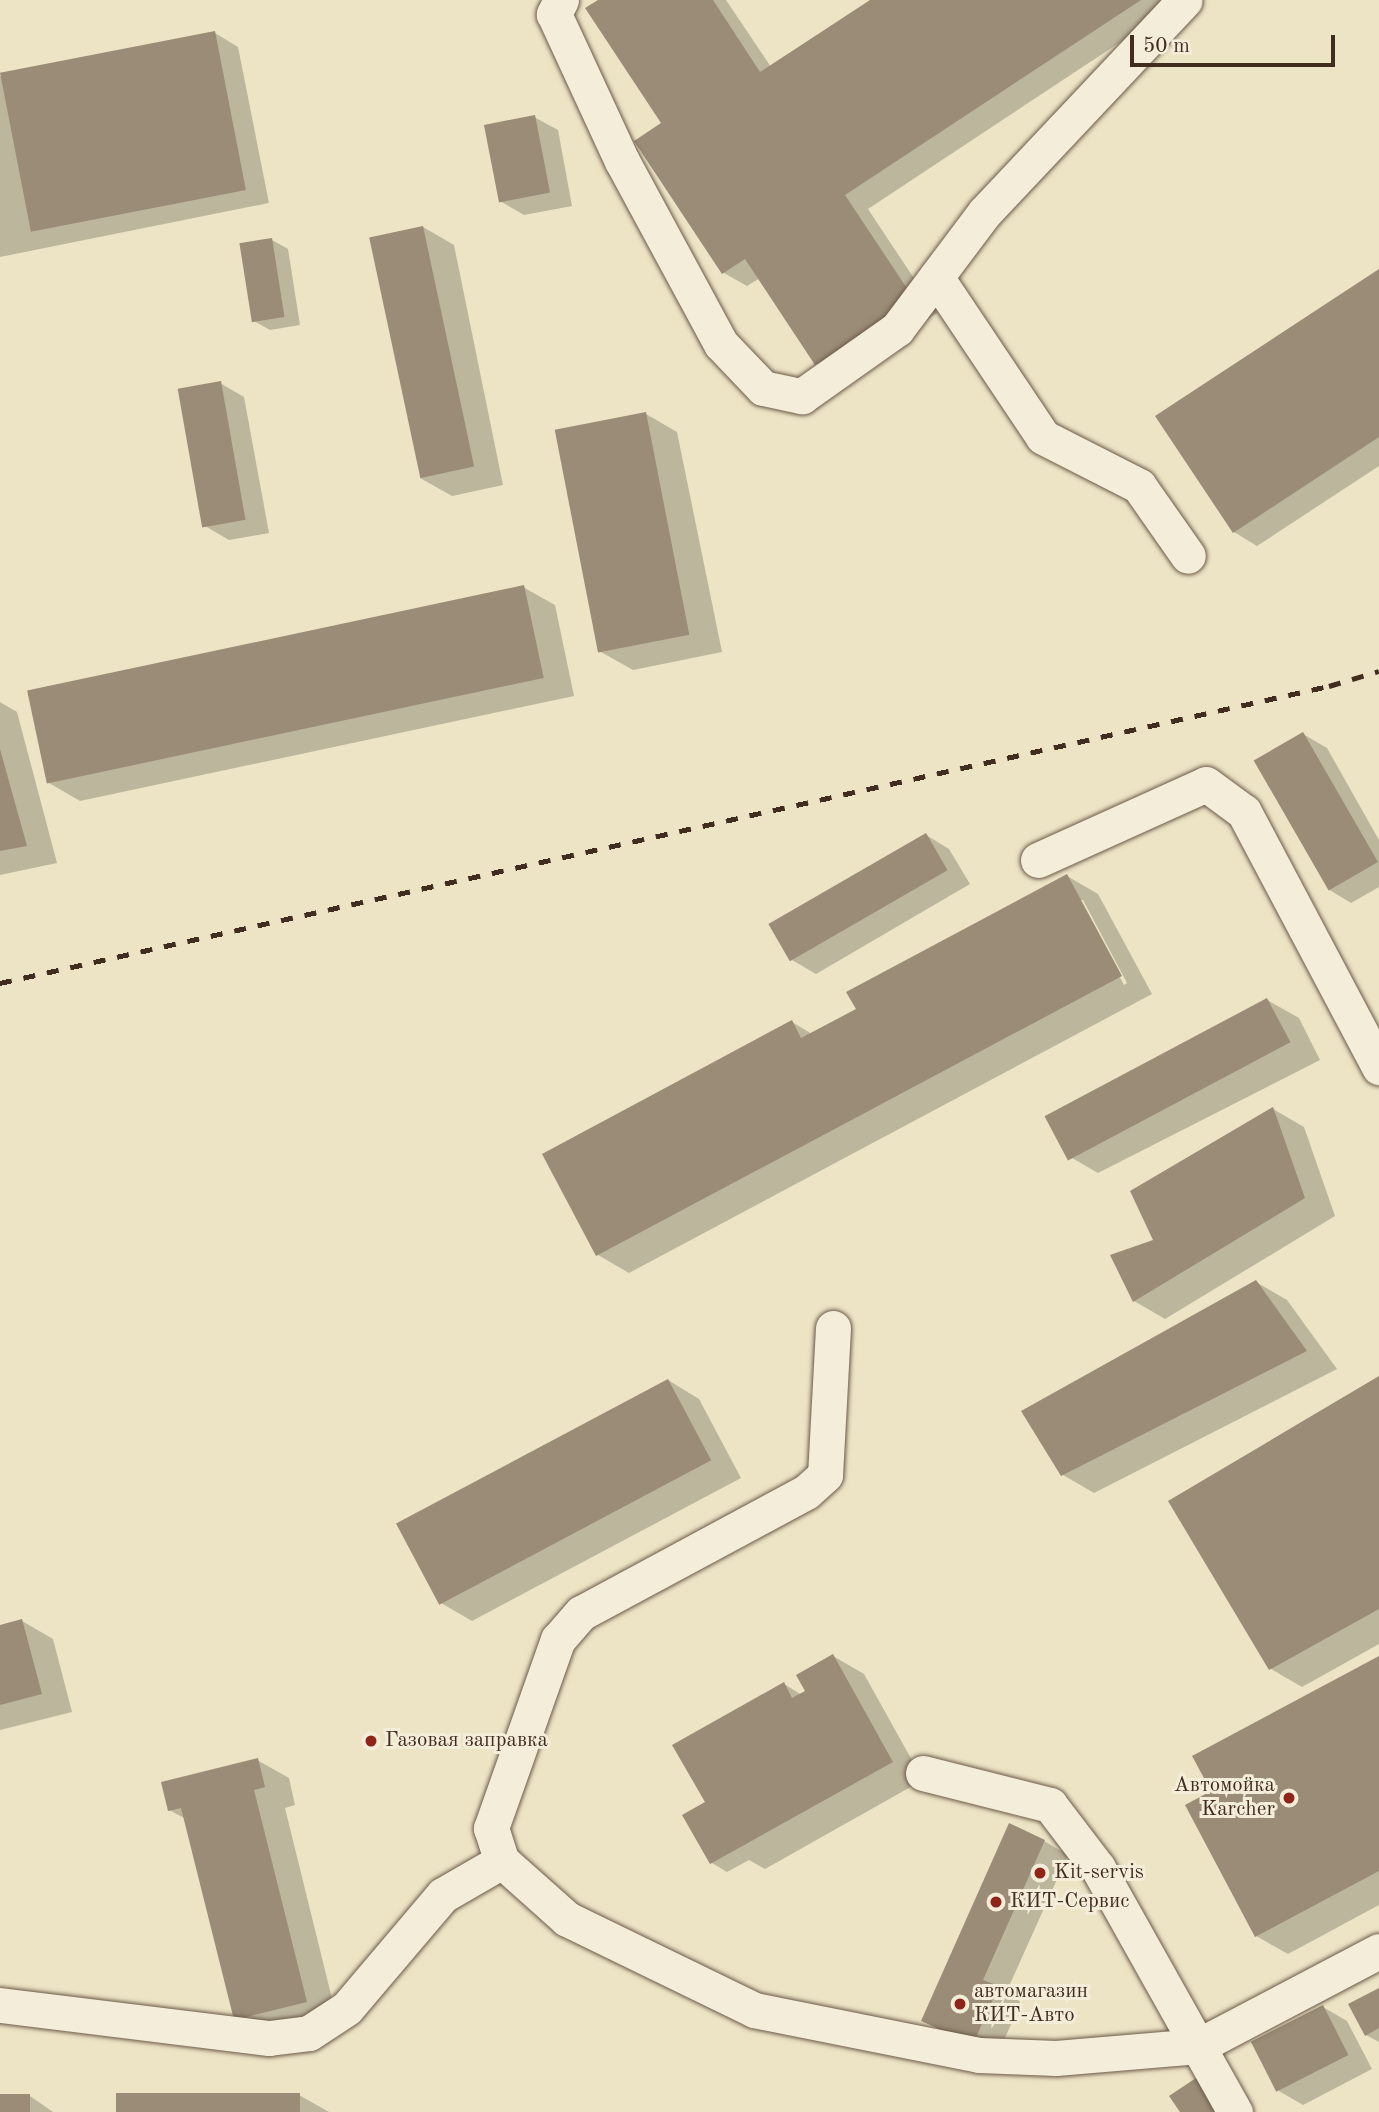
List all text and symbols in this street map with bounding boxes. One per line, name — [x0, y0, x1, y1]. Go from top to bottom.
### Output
scale bar — [1134, 21, 1339, 65]
text: 50 m — [1143, 36, 1190, 57]
place label: Газовая заправка — [385, 1728, 548, 1754]
marker: Газовая заправка — [363, 1733, 379, 1749]
place label: Автомойка Karcher — [1174, 1773, 1275, 1823]
marker: Автомойка Karcher — [1281, 1790, 1297, 1806]
place label: Kit-servis — [1054, 1860, 1144, 1886]
marker: Kit-servis — [1032, 1865, 1048, 1881]
place label: КИТ-Сервис — [1010, 1889, 1129, 1915]
marker: КИТ-Сервис — [988, 1894, 1004, 1910]
place label: автомагазин КИТ-Авто — [974, 1979, 1088, 2029]
marker: автомагазин КИТ-Авто — [952, 1996, 968, 2012]

